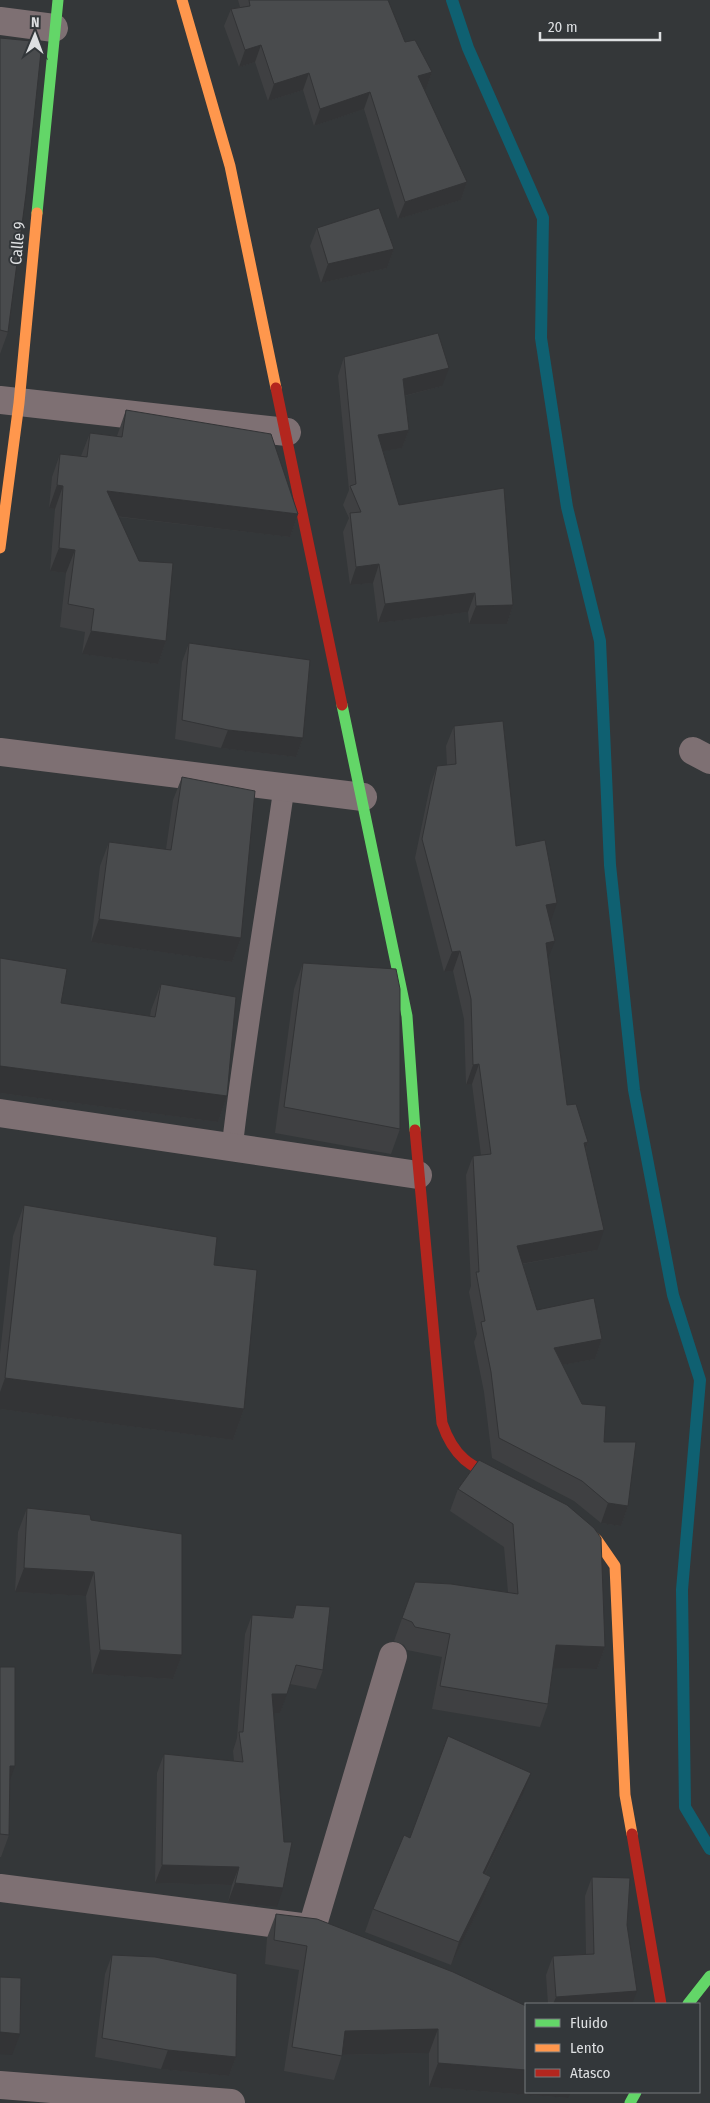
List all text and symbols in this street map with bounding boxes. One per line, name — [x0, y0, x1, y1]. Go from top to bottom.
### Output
north arrow — [10, 10, 60, 60]
scale bar — [540, 10, 660, 42]
text: N — [31, 14, 40, 31]
text: 20 m — [548, 18, 578, 36]
street label: Calle 9 — [6, 220, 29, 266]
legend — [525, 2003, 700, 2093]
text: Fluido — [570, 2014, 608, 2032]
text: Lento — [570, 2039, 604, 2057]
text: Atasco — [570, 2064, 610, 2082]

